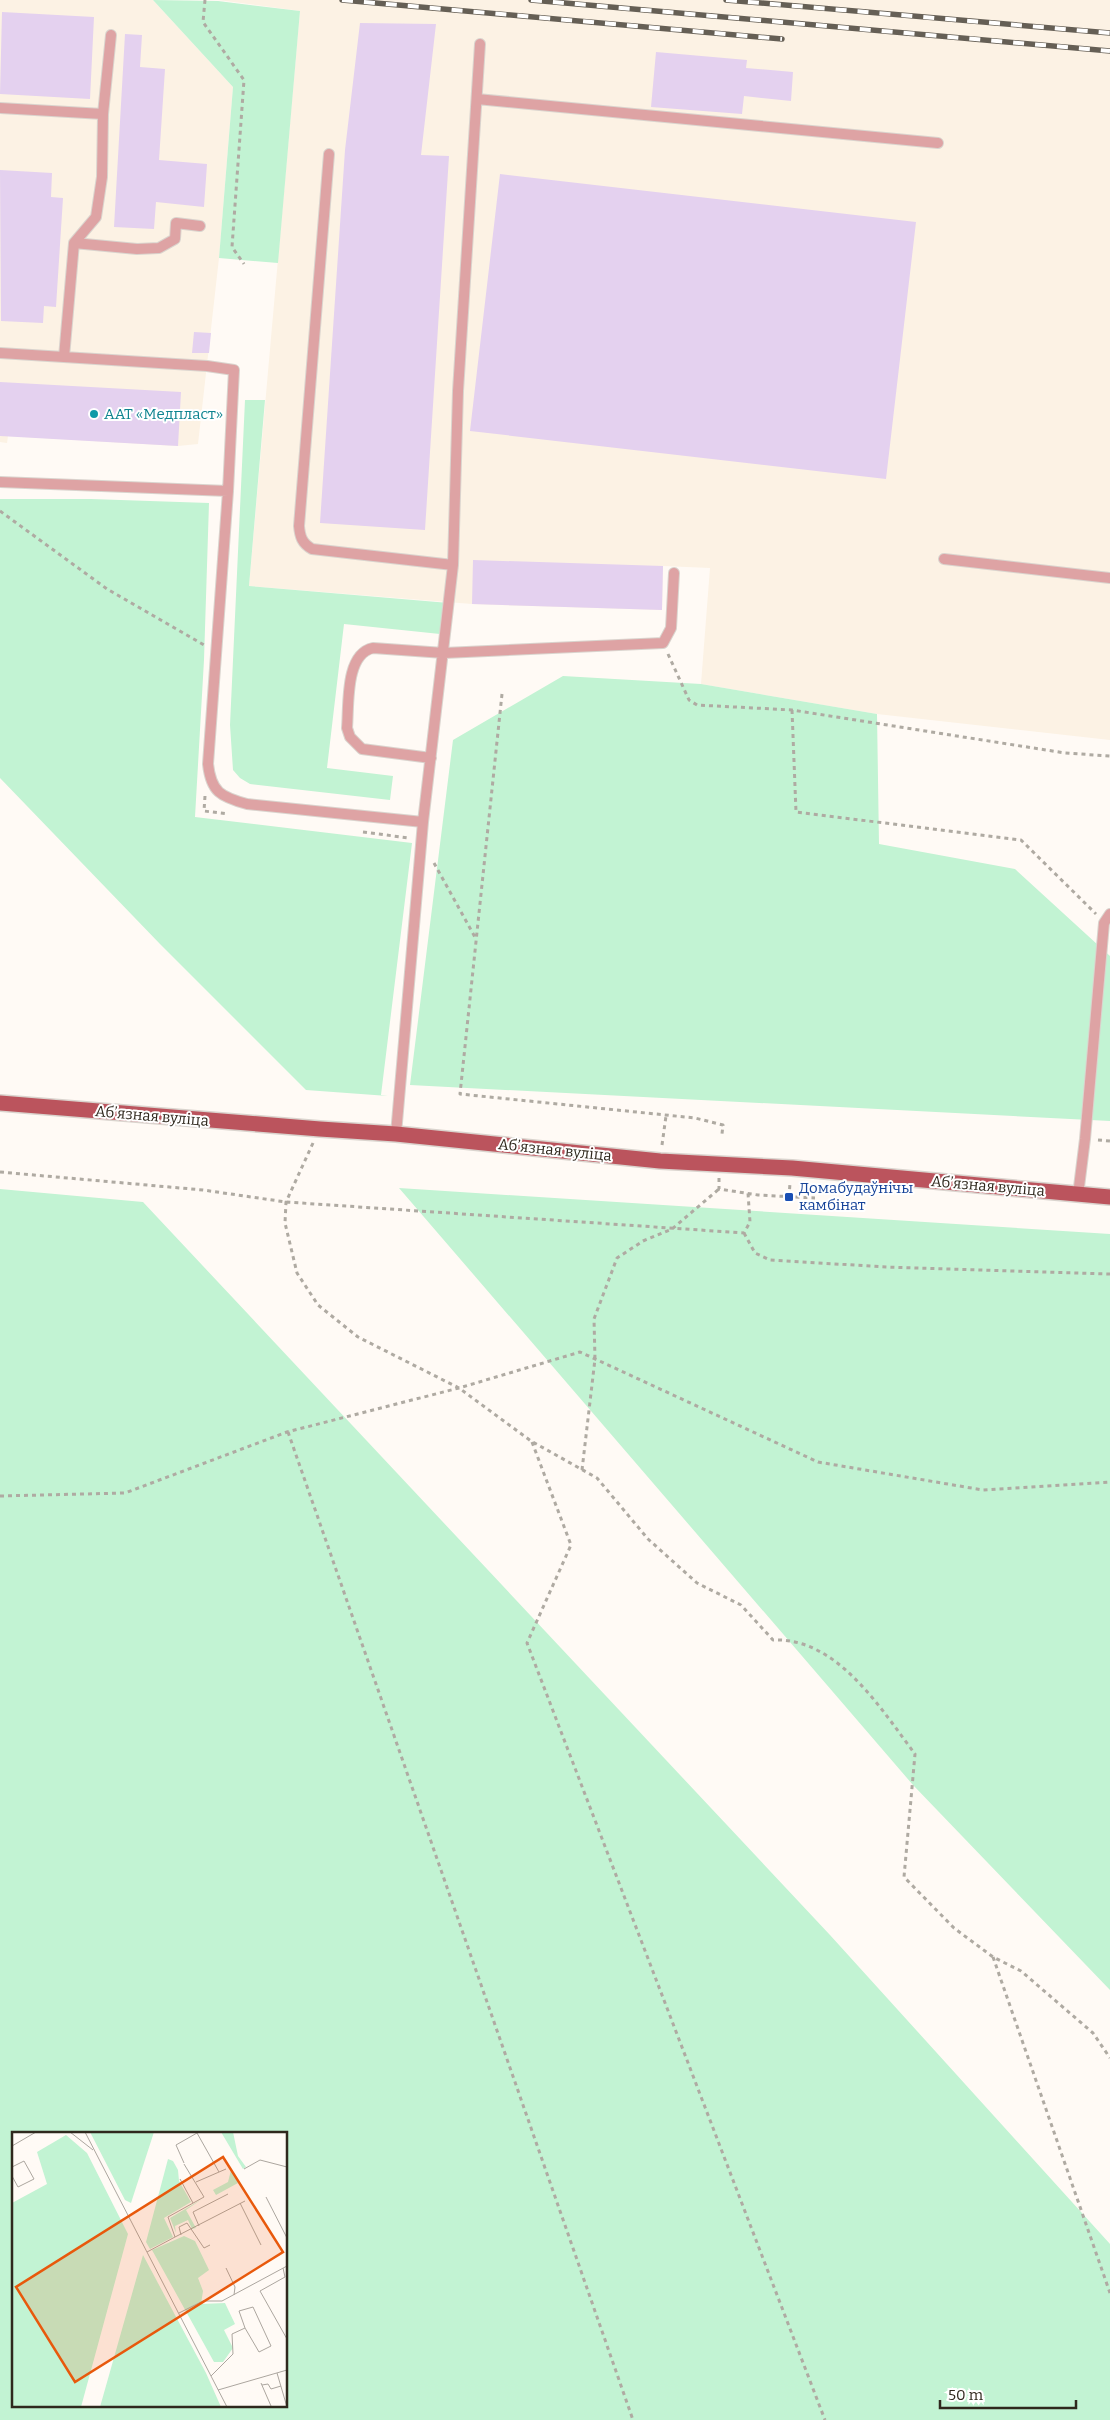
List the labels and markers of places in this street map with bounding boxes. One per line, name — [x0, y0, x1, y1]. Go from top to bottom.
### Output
place label: ААТ «Медпласт» — [104, 405, 223, 423]
marker: ААТ «Медпласт» — [88, 408, 100, 420]
place label: Домабудаўнічы камбінат — [799, 1179, 913, 1214]
marker: Домабудаўнічы камбінат — [783, 1191, 795, 1203]

